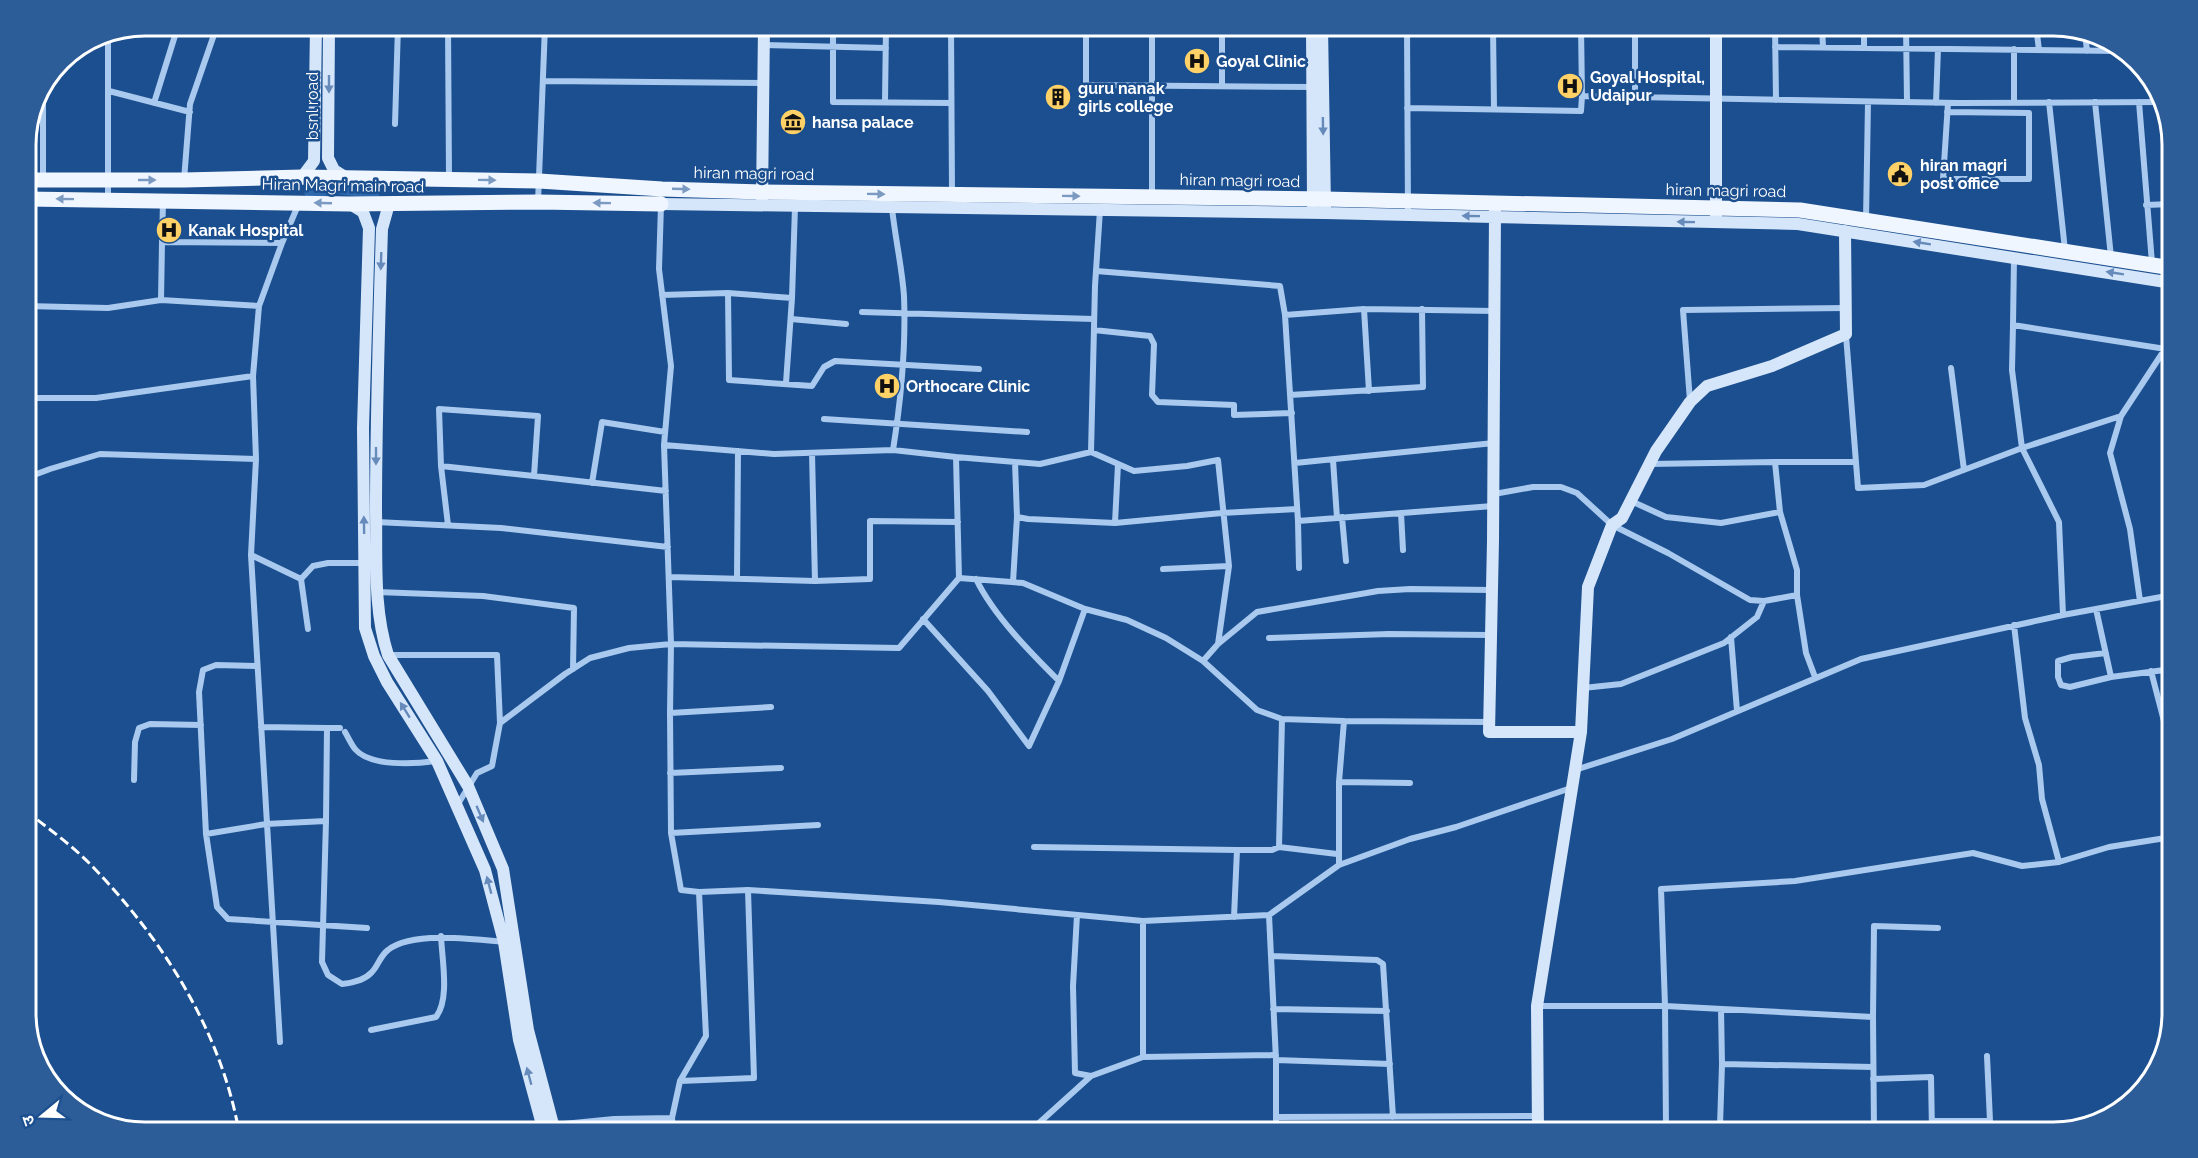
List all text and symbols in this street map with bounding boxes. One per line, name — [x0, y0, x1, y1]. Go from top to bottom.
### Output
hospital icon: Goyal Clinic — [1182, 46, 1212, 76]
place label: Goyal Clinic — [1216, 52, 1306, 71]
place label: Goyal Hospital, Udaipur — [1590, 68, 1705, 105]
hospital icon: Goyal Hospital, Udaipur — [1555, 71, 1585, 101]
street label: bsnl road — [303, 72, 322, 140]
one-way arrow — [324, 74, 334, 93]
place label: guru nanak girls college — [1078, 79, 1174, 116]
building icon: guru nanak girls college — [1043, 82, 1073, 112]
museum icon: hansa palace — [778, 107, 808, 137]
place label: hansa palace — [812, 113, 914, 132]
one-way arrow — [1319, 116, 1328, 135]
place label: hiran magri post office — [1920, 156, 2007, 193]
public building icon: hiran magri post office — [1885, 159, 1915, 189]
street label: hiran magri road — [694, 163, 814, 184]
street label: hiran magri road — [1180, 170, 1300, 191]
one-way arrow — [138, 175, 157, 185]
street label: Hiran Magri main road — [262, 175, 425, 196]
one-way arrow — [477, 175, 496, 185]
street label: hiran magri road — [1666, 180, 1786, 201]
one-way arrow — [672, 185, 691, 194]
one-way arrow — [867, 189, 886, 198]
one-way arrow — [1062, 191, 1081, 201]
one-way arrow — [56, 195, 75, 204]
one-way arrow — [314, 198, 333, 207]
one-way arrow — [593, 198, 612, 208]
one-way arrow — [1461, 212, 1480, 221]
hospital icon: Kanak Hospital — [154, 215, 184, 245]
one-way arrow — [1677, 217, 1696, 226]
place label: Kanak Hospital — [188, 221, 304, 240]
one-way arrow — [1912, 238, 1931, 247]
one-way arrow — [376, 252, 385, 271]
one-way arrow — [2105, 268, 2124, 277]
hospital icon: Orthocare Clinic — [872, 371, 902, 401]
place label: Orthocare Clinic — [906, 377, 1030, 396]
one-way arrow — [371, 447, 381, 466]
one-way arrow — [359, 515, 369, 534]
one-way arrow — [400, 702, 411, 718]
one-way arrow — [476, 805, 485, 823]
one-way arrow — [484, 876, 494, 894]
one-way arrow — [523, 1067, 533, 1085]
north arrow — [12, 1086, 72, 1146]
text: उ — [18, 1113, 39, 1128]

